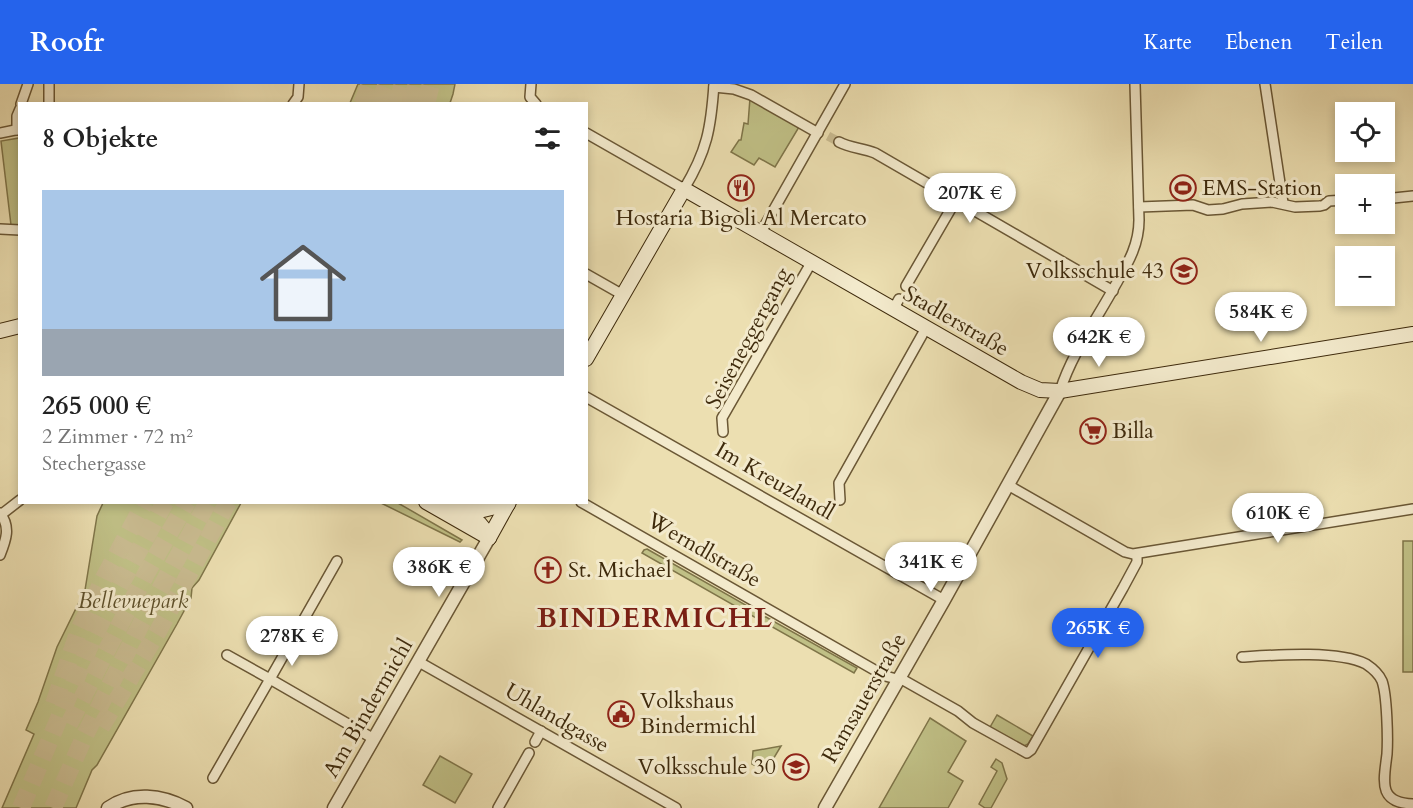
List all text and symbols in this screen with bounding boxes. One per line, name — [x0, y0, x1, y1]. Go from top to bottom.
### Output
text: Roofr — [30, 23, 104, 61]
text: Karte — [1144, 28, 1192, 57]
text: Ebenen — [1225, 28, 1292, 57]
text: Teilen — [1325, 28, 1383, 57]
map controls — [1335, 102, 1395, 306]
button: locate — [1335, 102, 1395, 162]
text: 8 Objekte — [42, 121, 158, 156]
icon: filters — [531, 122, 564, 155]
restaurant icon: Hostaria Bigoli Al Mercato — [726, 173, 756, 203]
pin: 207K € — [921, 173, 1019, 224]
sports icon: EMS-Station — [1168, 173, 1198, 203]
place label: EMS-Station — [1202, 173, 1323, 203]
button: + — [1335, 174, 1395, 234]
text: 207K € — [938, 179, 1002, 206]
place label: Hostaria Bigoli Al Mercato — [615, 203, 867, 233]
icon: home — [249, 229, 357, 337]
button: − — [1335, 246, 1395, 306]
place label: Volksschule 43 — [1026, 256, 1164, 286]
school or university icon: Volksschule 43 — [1169, 256, 1199, 286]
street label: Seiseneggergang — [698, 261, 798, 414]
street label: Stadlerstraße — [898, 279, 1014, 363]
pin: 584K € — [1212, 292, 1310, 343]
text: 584K € — [1229, 298, 1293, 325]
pin: 642K € — [1050, 317, 1148, 368]
text: 642K € — [1067, 323, 1131, 350]
text: 265 000 € — [42, 388, 151, 423]
supermarket icon: Billa — [1078, 416, 1108, 446]
place label: Billa — [1112, 416, 1154, 446]
text: 2 Zimmer · 72 m² — [42, 423, 193, 450]
street label: Im Kreuzlandl — [710, 435, 841, 527]
text: Stechergasse — [42, 450, 146, 477]
pin: 610K € — [1229, 493, 1327, 544]
text: 610K € — [1246, 499, 1310, 526]
street label: Werndlstraße — [641, 505, 767, 595]
pin: 341K € — [882, 542, 980, 593]
pin: 386K € — [390, 547, 488, 598]
text: 341K € — [899, 548, 963, 575]
text: 386K € — [407, 553, 471, 580]
church icon: St. Michael — [533, 555, 563, 585]
place label: St. Michael — [568, 555, 672, 585]
park label: Bellevuepark — [78, 586, 188, 616]
district label: BINDERMICHL — [537, 599, 773, 637]
pin: 265K € — [1049, 608, 1147, 659]
text: 265K € — [1066, 614, 1130, 641]
pin: 278K € — [243, 616, 341, 667]
text: 278K € — [260, 622, 324, 649]
street label: Ramsauerstraße — [815, 628, 913, 768]
street label: Am Bindermichl — [316, 633, 420, 783]
street label: Uhlandgasse — [499, 676, 615, 760]
place label: Volkshaus Bindermichl — [640, 686, 756, 741]
public building icon: Volkshaus Bindermichl — [606, 699, 636, 729]
place label: Volksschule 30 — [638, 752, 776, 782]
school or university icon: Volksschule 30 — [781, 752, 811, 782]

